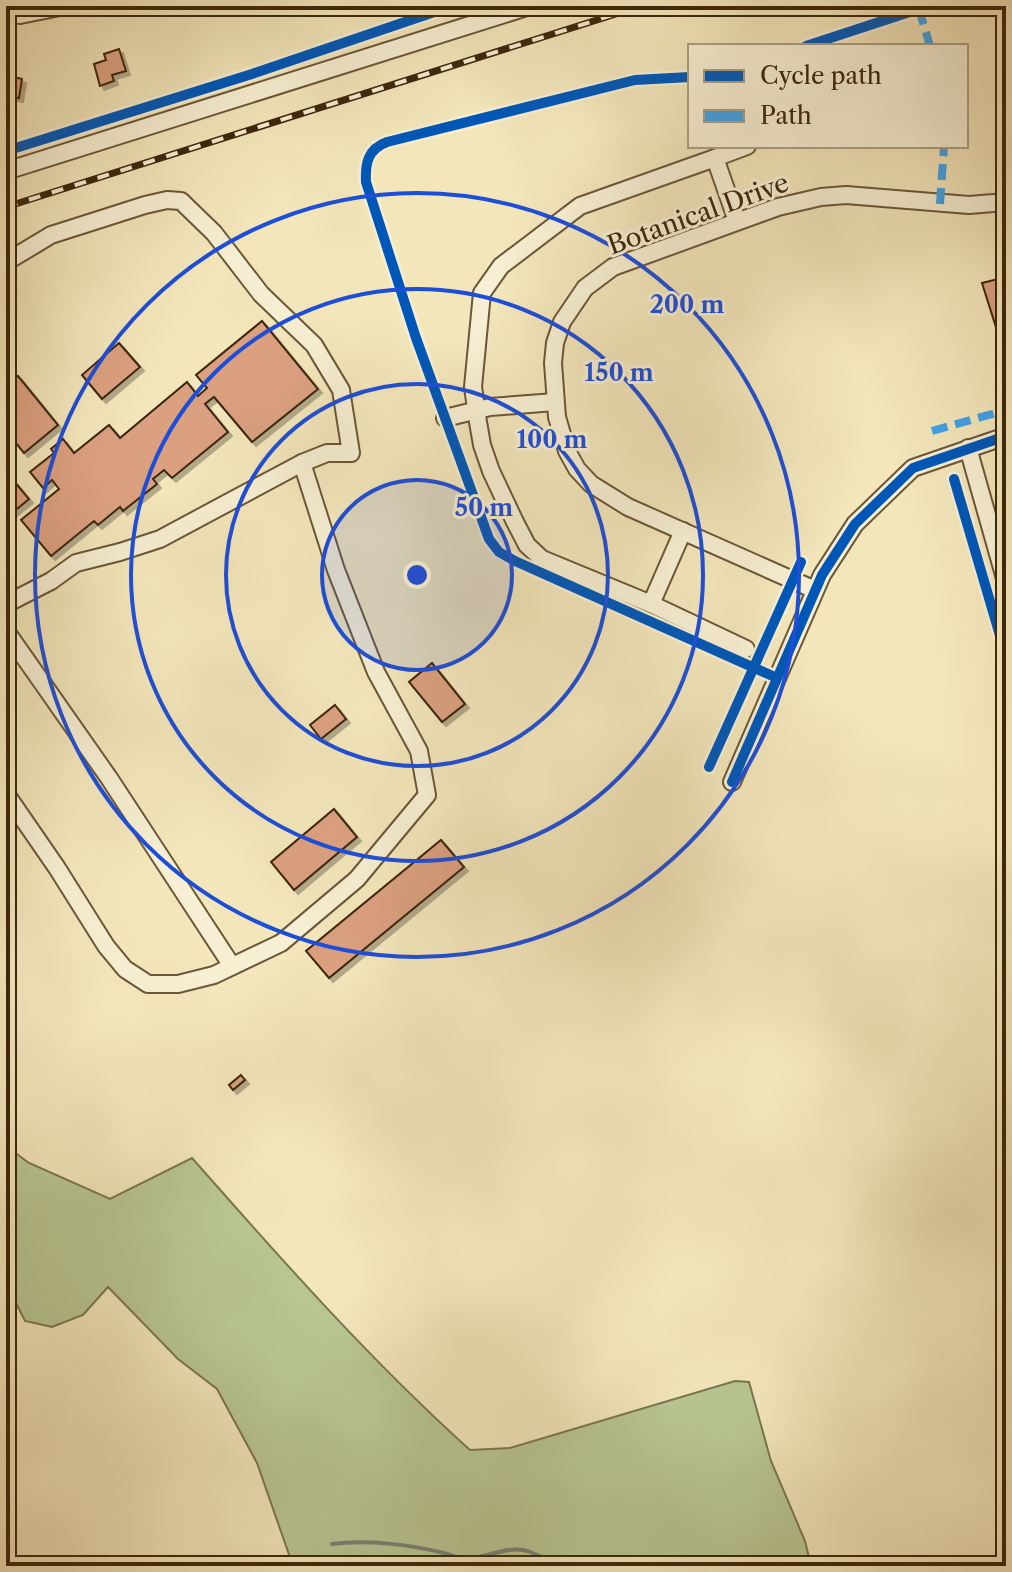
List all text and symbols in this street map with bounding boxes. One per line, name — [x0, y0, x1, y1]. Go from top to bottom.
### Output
legend — [688, 44, 968, 148]
text: Cycle path — [760, 61, 882, 90]
text: Path — [760, 101, 812, 130]
street label: Botanical Drive — [603, 166, 793, 262]
text: 200 m — [650, 290, 724, 319]
text: 150 m — [584, 358, 654, 387]
text: 100 m — [516, 425, 588, 454]
text: 50 m — [455, 493, 513, 522]
centre of rings — [403, 561, 431, 589]

